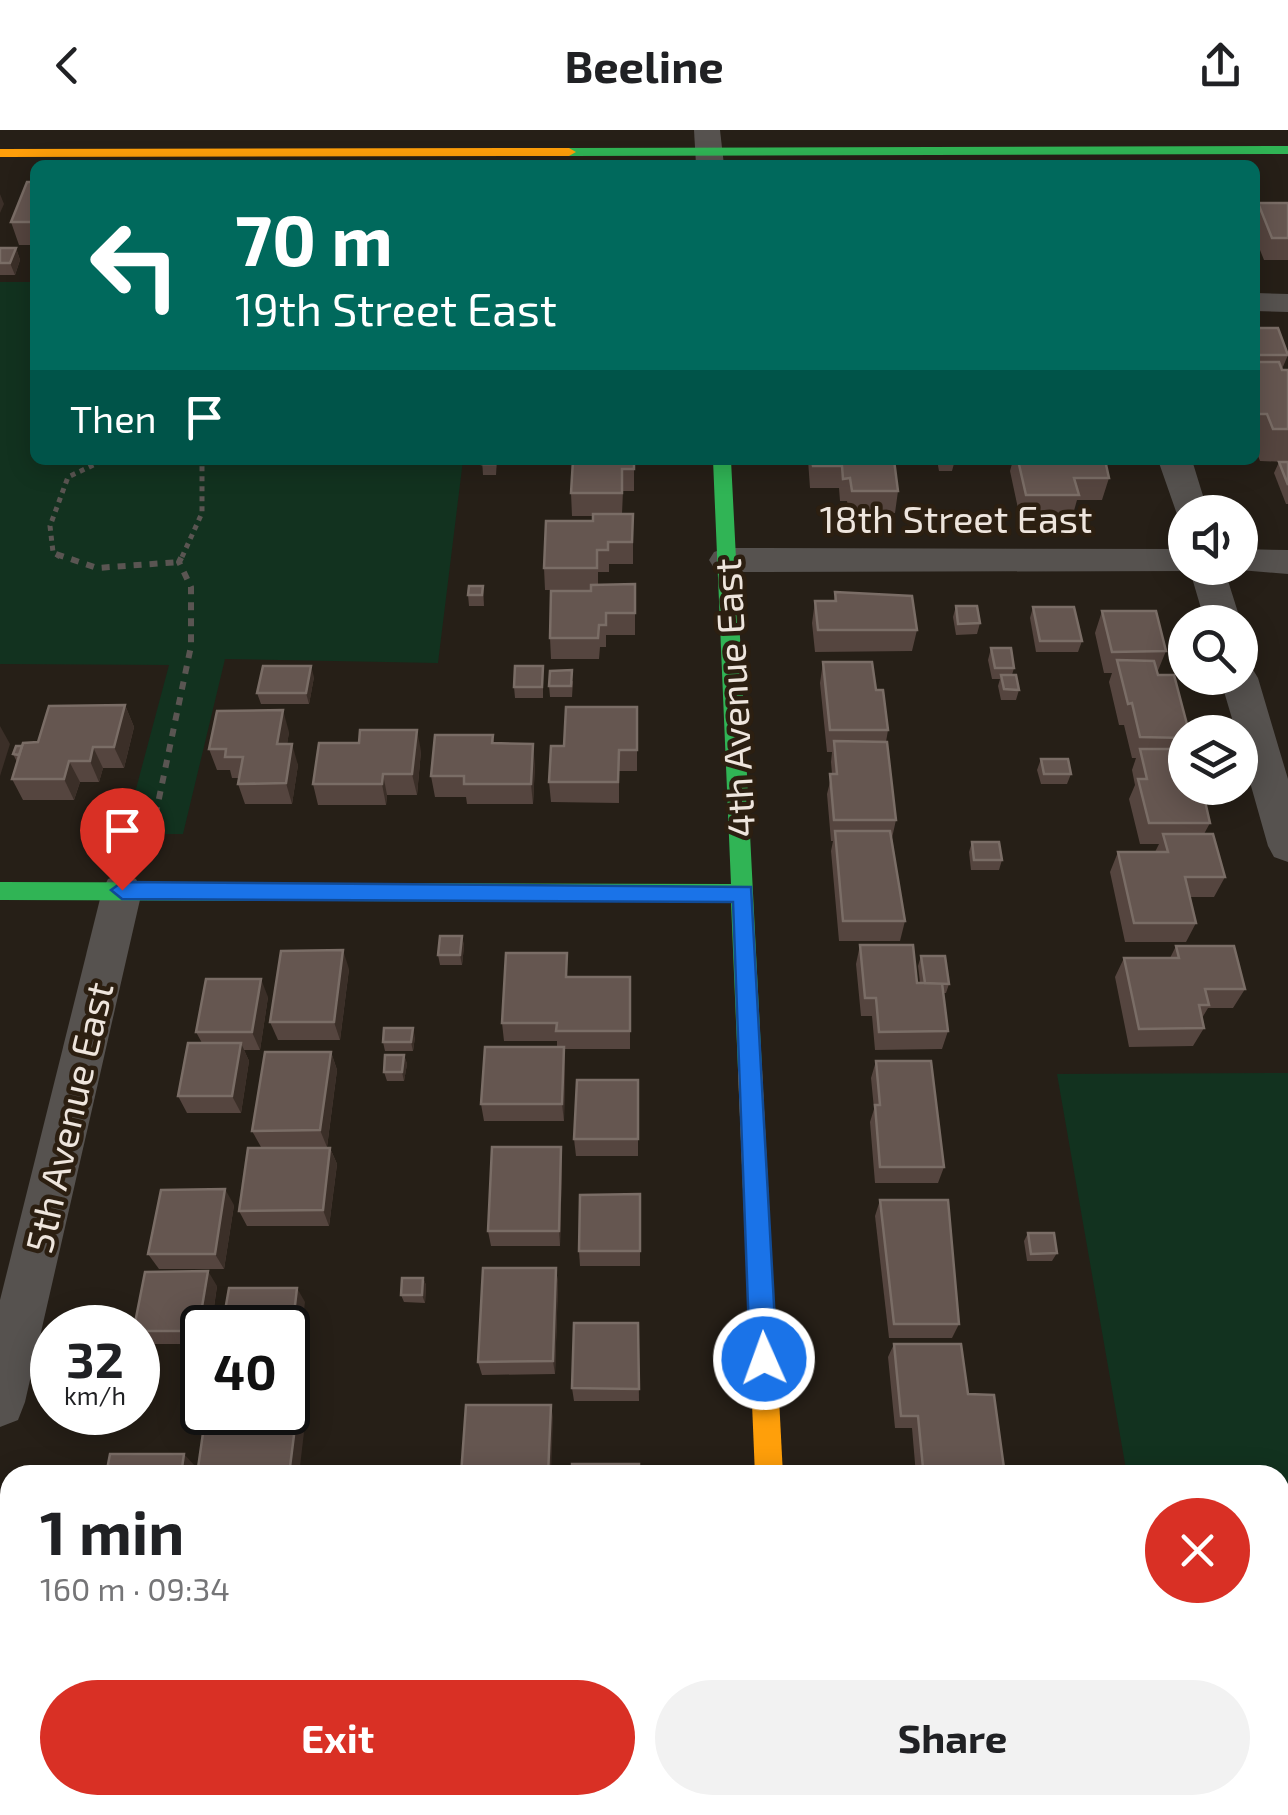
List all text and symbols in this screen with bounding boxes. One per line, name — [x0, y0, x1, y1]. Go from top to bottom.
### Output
icon: back — [40, 38, 95, 93]
text: Beeline — [564, 38, 724, 92]
icon: share — [1193, 38, 1248, 93]
text: 70 m — [235, 196, 393, 280]
icon: left — [70, 200, 200, 330]
text: 19th Street East — [235, 281, 557, 335]
icon: arrive — [177, 390, 232, 445]
text: Then — [70, 395, 157, 441]
street label: 18th Street East — [819, 495, 1093, 541]
map controls — [1168, 495, 1258, 805]
button: sound — [1168, 495, 1258, 585]
street label: 4th Avenue East — [703, 557, 763, 839]
button: search — [1168, 605, 1258, 695]
button: layers — [1168, 715, 1258, 805]
pin — [80, 788, 165, 891]
icon: arrive — [95, 803, 150, 858]
street label: 5th Avenue East — [15, 977, 121, 1257]
speed limit sign: 40 — [180, 1305, 310, 1435]
position arrow — [712, 1307, 816, 1411]
text: 32 — [66, 1328, 124, 1388]
text: km/h — [64, 1380, 126, 1410]
text: 1 min — [40, 1495, 184, 1567]
button: close — [1145, 1498, 1250, 1603]
text: 160 m · 09:34 — [40, 1569, 230, 1607]
button: Exit — [40, 1680, 635, 1795]
button: Share — [655, 1680, 1250, 1795]

